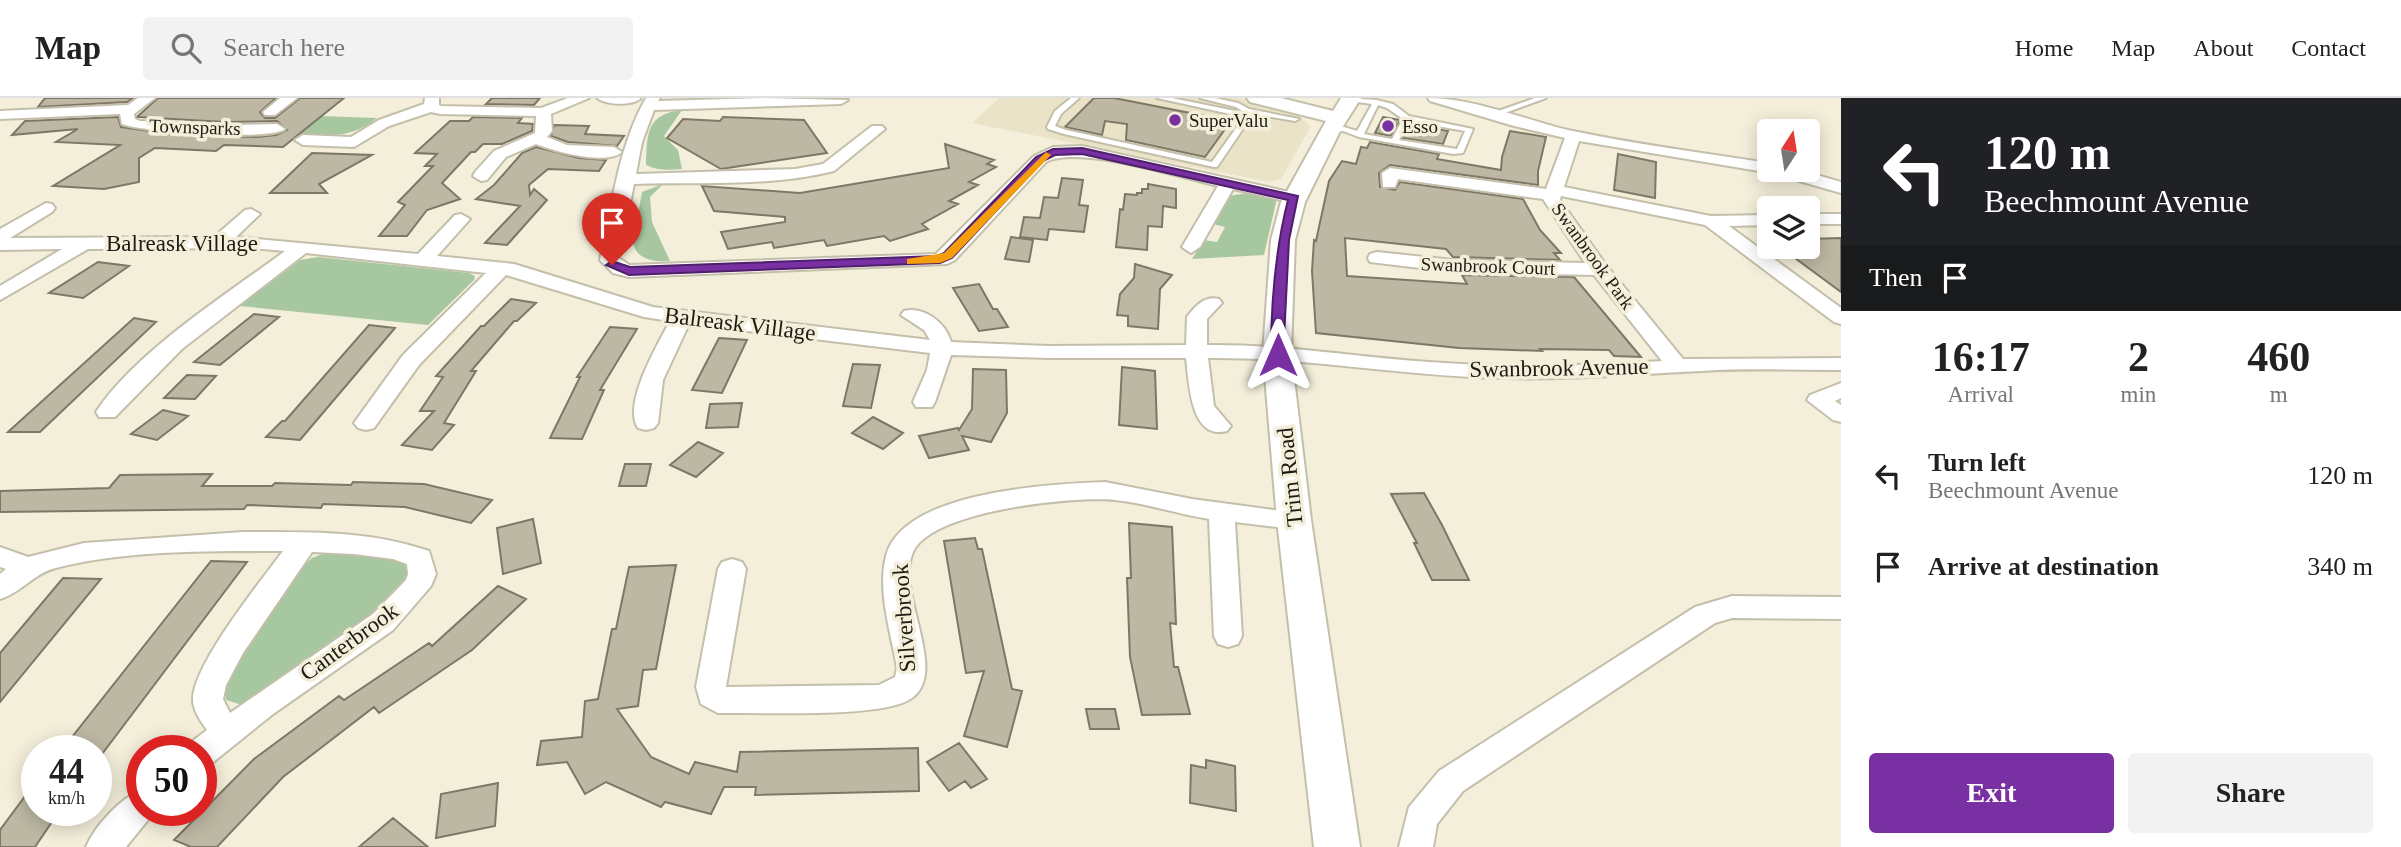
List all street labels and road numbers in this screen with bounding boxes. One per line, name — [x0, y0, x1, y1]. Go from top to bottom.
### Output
street label: Townsparks — [149, 115, 241, 139]
street label: Swanbrook Park — [1547, 199, 1639, 314]
street label: Balreask Village — [106, 231, 258, 256]
street label: Swanbrook Court — [1420, 253, 1556, 279]
street label: Balreask Village — [663, 302, 817, 346]
street label: Swanbrook Avenue — [1469, 354, 1649, 382]
street label: Trim Road — [1272, 426, 1308, 528]
street label: Silverbrook — [888, 562, 920, 673]
street label: Canterbrook — [295, 598, 403, 686]

